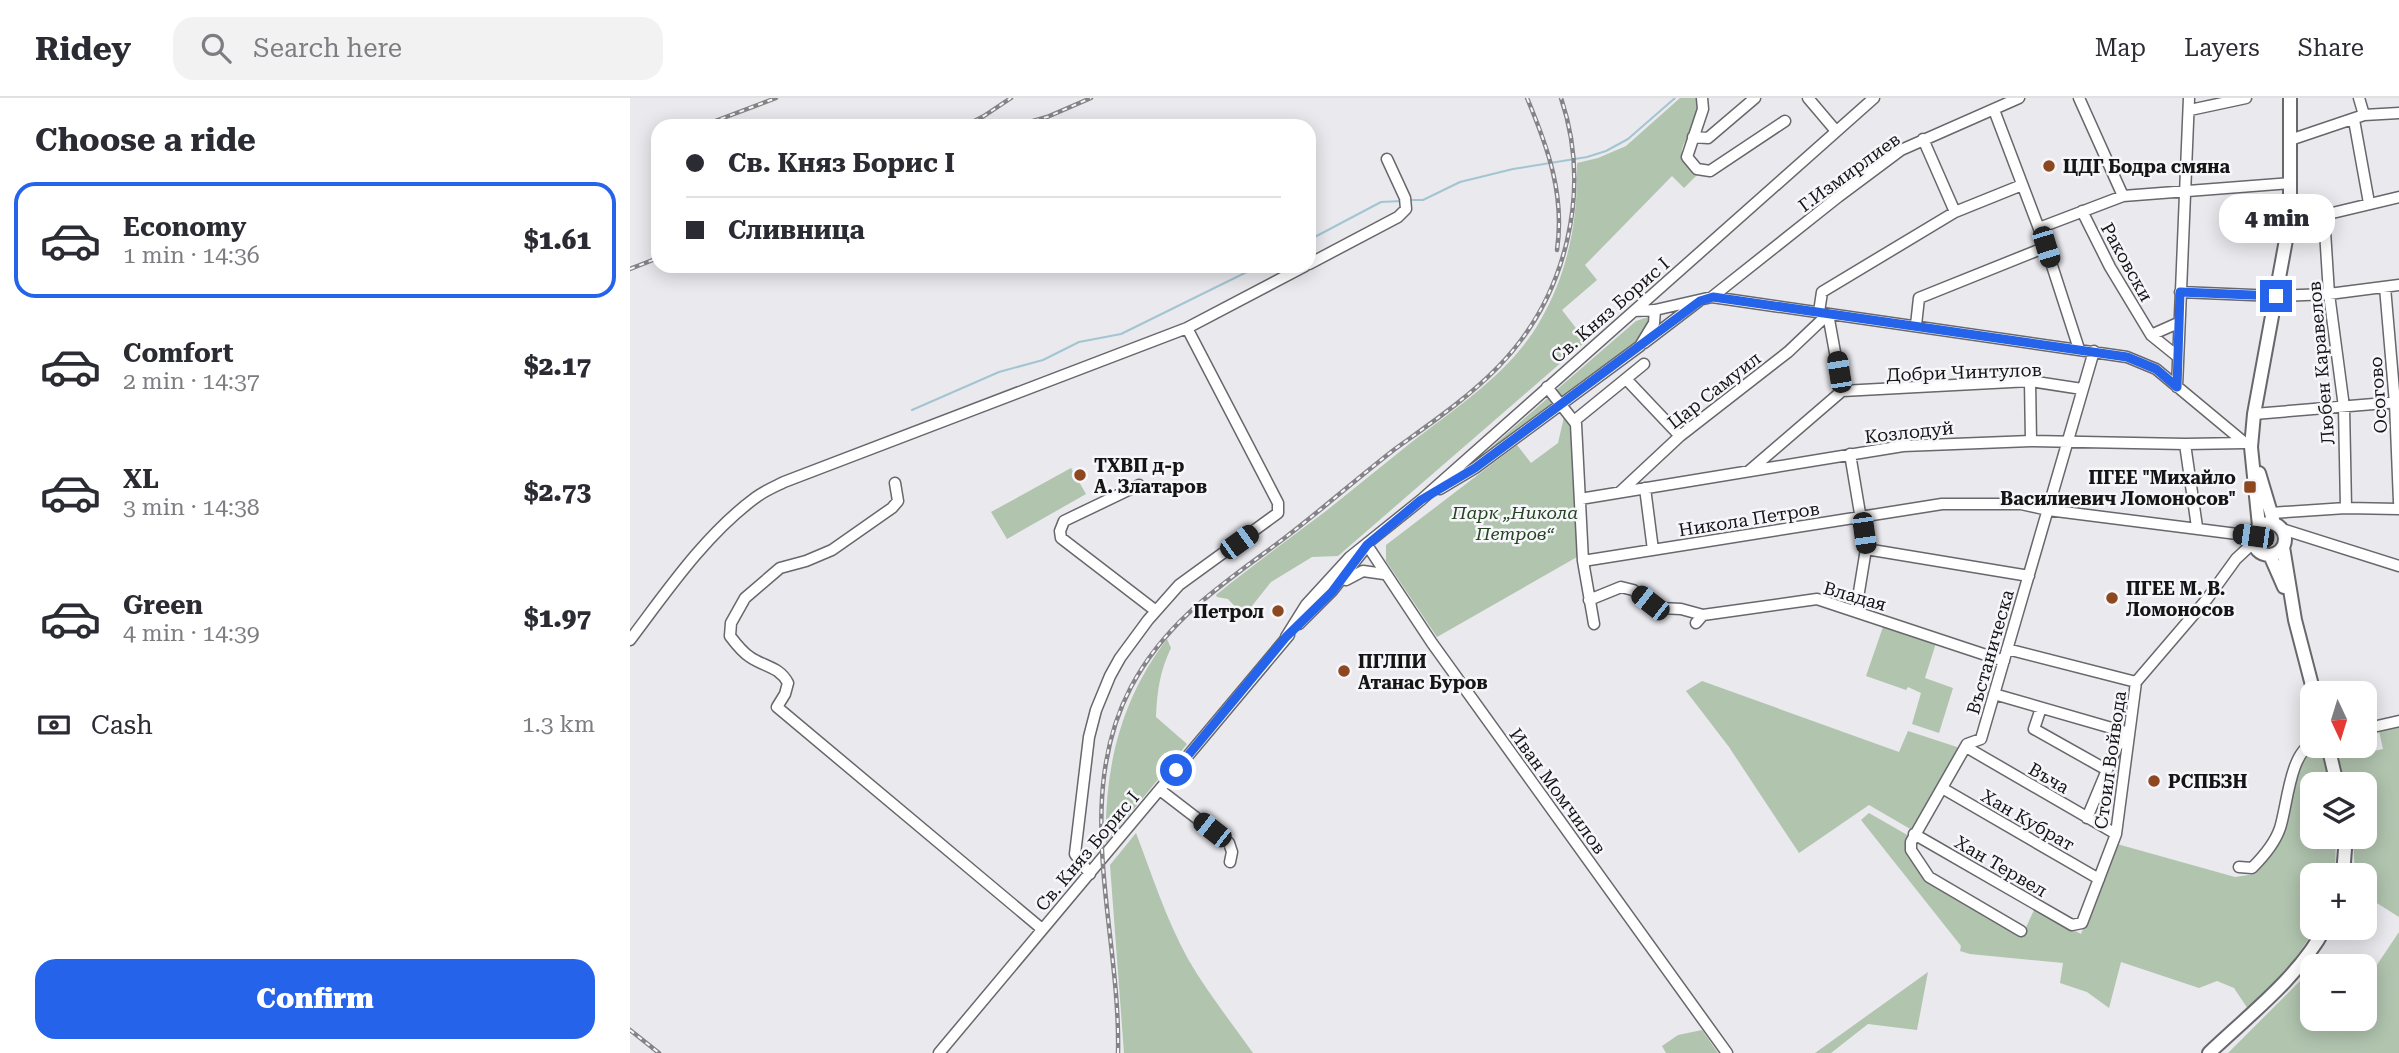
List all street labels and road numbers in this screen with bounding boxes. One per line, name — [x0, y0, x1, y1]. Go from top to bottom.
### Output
street label: Г.Измирлиев — [1794, 128, 1904, 216]
street label: Раковски — [2097, 219, 2157, 305]
street label: Св. Княз Борис I — [1547, 253, 1673, 367]
street label: Любен Каравелов — [2303, 280, 2339, 446]
street label: Цар Самуил — [1663, 347, 1765, 433]
street label: Осогово — [2365, 356, 2391, 434]
street label: Добри Чинтулов — [1886, 359, 2042, 385]
street label: Козлодуй — [1863, 417, 1955, 447]
street label: Никола Петров — [1677, 497, 1821, 541]
street label: Владая — [1821, 577, 1889, 615]
street label: Въстаническа — [1962, 587, 2018, 717]
street label: Стоил Войвода — [2090, 689, 2130, 831]
street label: Иван Момчилов — [1505, 724, 1611, 858]
street label: Въча — [2025, 758, 2073, 798]
street label: Хан Кубрат — [1978, 785, 2078, 855]
street label: Св. Княз Борис I — [1031, 787, 1143, 915]
street label: Хан Тервел — [1951, 831, 2051, 901]

